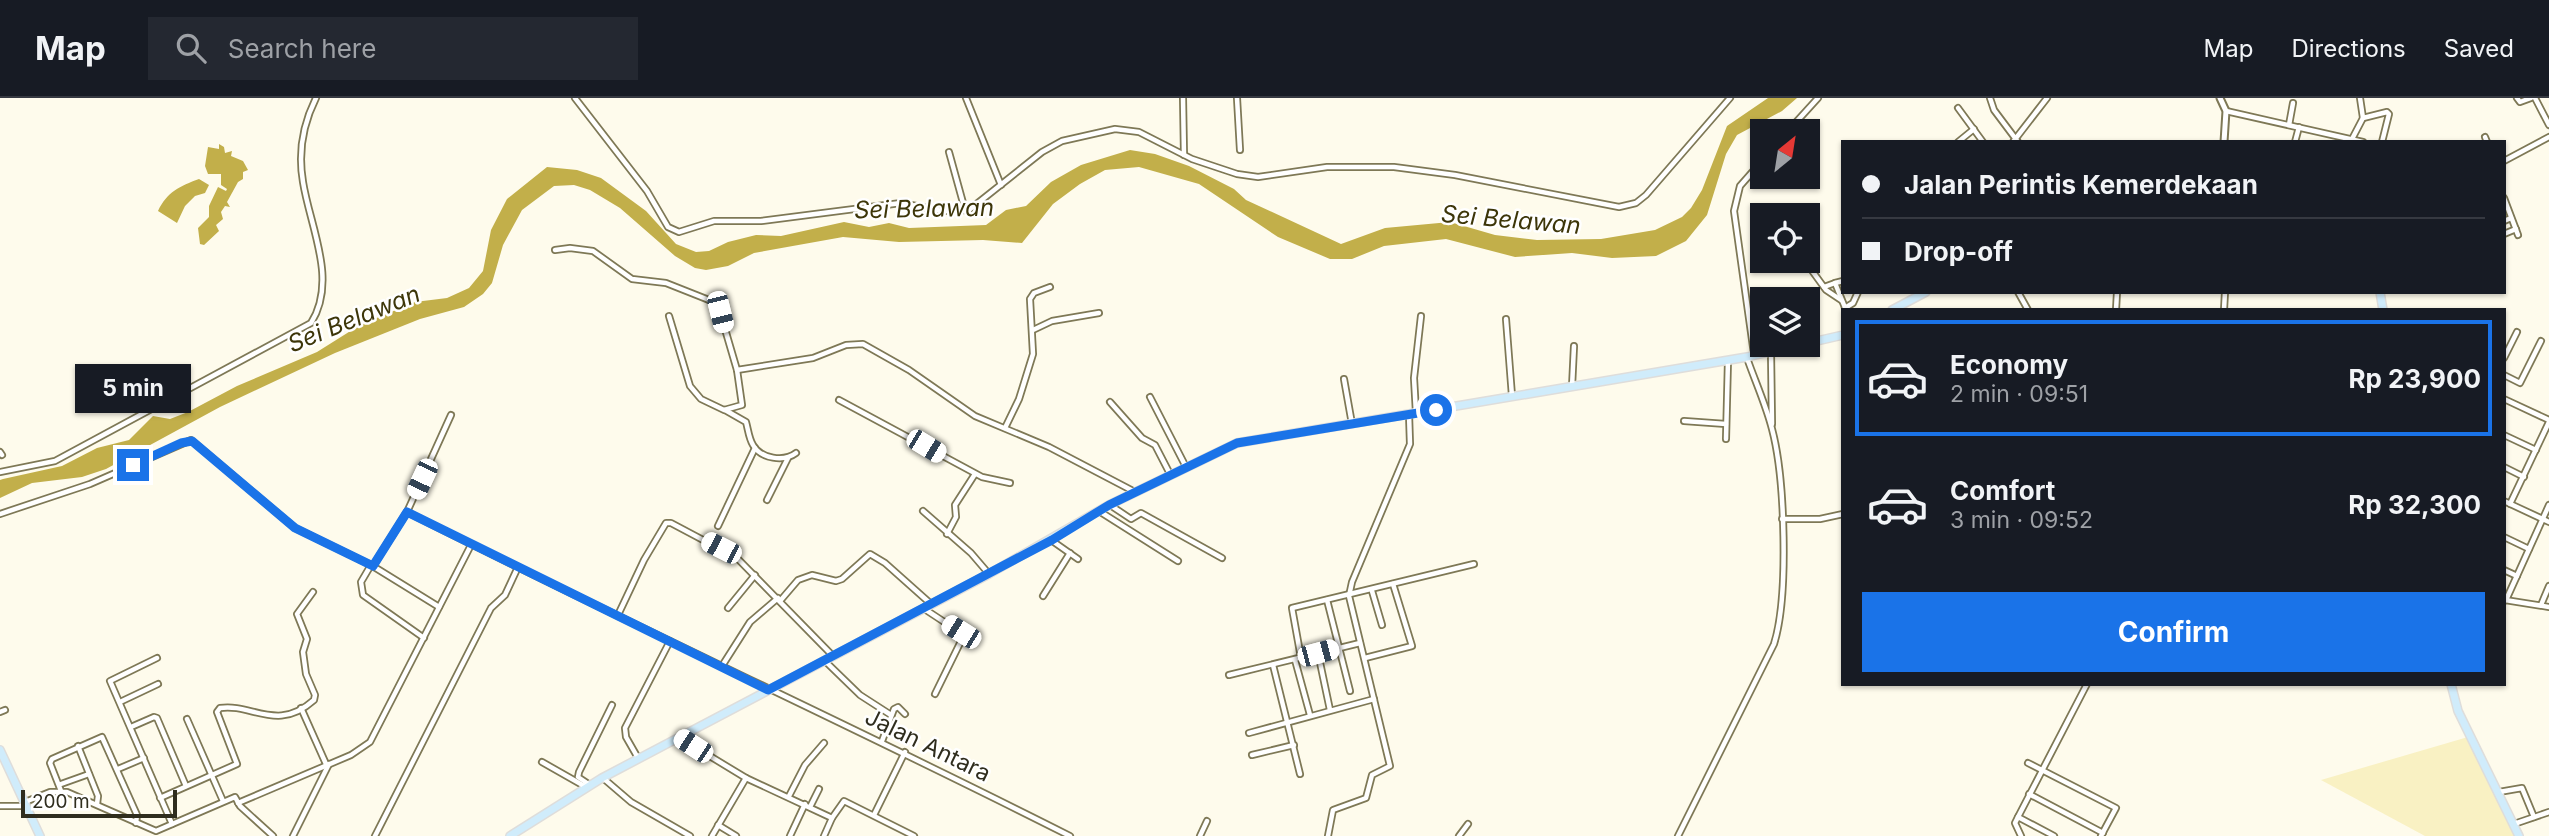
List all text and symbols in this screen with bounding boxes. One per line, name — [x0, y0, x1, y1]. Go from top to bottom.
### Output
search box — [148, 17, 638, 80]
text: Map — [35, 28, 106, 68]
icon: search — [172, 29, 210, 67]
text: Search here — [228, 33, 376, 64]
text: Map — [2204, 34, 2253, 63]
text: Directions — [2291, 34, 2406, 63]
text: Saved — [2444, 34, 2514, 63]
north arrow — [1750, 119, 1820, 189]
map controls — [1750, 119, 1820, 357]
text: Jalan Perintis Kemerdekaan — [1904, 169, 2258, 200]
water label: Sei Belawan — [854, 193, 994, 224]
water label: Sei Belawan — [1440, 199, 1582, 240]
button: locate — [1750, 203, 1820, 273]
text: Drop-off — [1904, 236, 2013, 267]
water label: Sei Belawan — [283, 279, 424, 358]
button: layers — [1750, 287, 1820, 357]
car — [705, 289, 736, 335]
icon: car — [1866, 347, 1929, 410]
text: Economy — [1950, 349, 2068, 380]
text: Rp 23,900 — [2348, 363, 2481, 394]
callout: 5 min — [75, 364, 191, 412]
text: 5 min — [102, 374, 164, 402]
text: 2 min · 09:51 — [1950, 380, 2088, 408]
route start — [1420, 394, 1452, 426]
car — [903, 426, 950, 466]
route end — [117, 449, 149, 481]
car — [404, 456, 441, 502]
icon: car — [1866, 473, 1929, 536]
text: Comfort — [1950, 475, 2055, 506]
text: Rp 32,300 — [2348, 489, 2481, 520]
text: 3 min · 09:52 — [1950, 506, 2093, 534]
car — [698, 529, 745, 567]
button: Confirm — [1862, 592, 2485, 672]
car — [938, 612, 985, 652]
car — [1295, 637, 1342, 669]
street label: Jalan Antara — [861, 703, 995, 787]
car — [670, 726, 717, 766]
scale bar — [21, 787, 177, 819]
text: 200 m — [32, 790, 90, 813]

